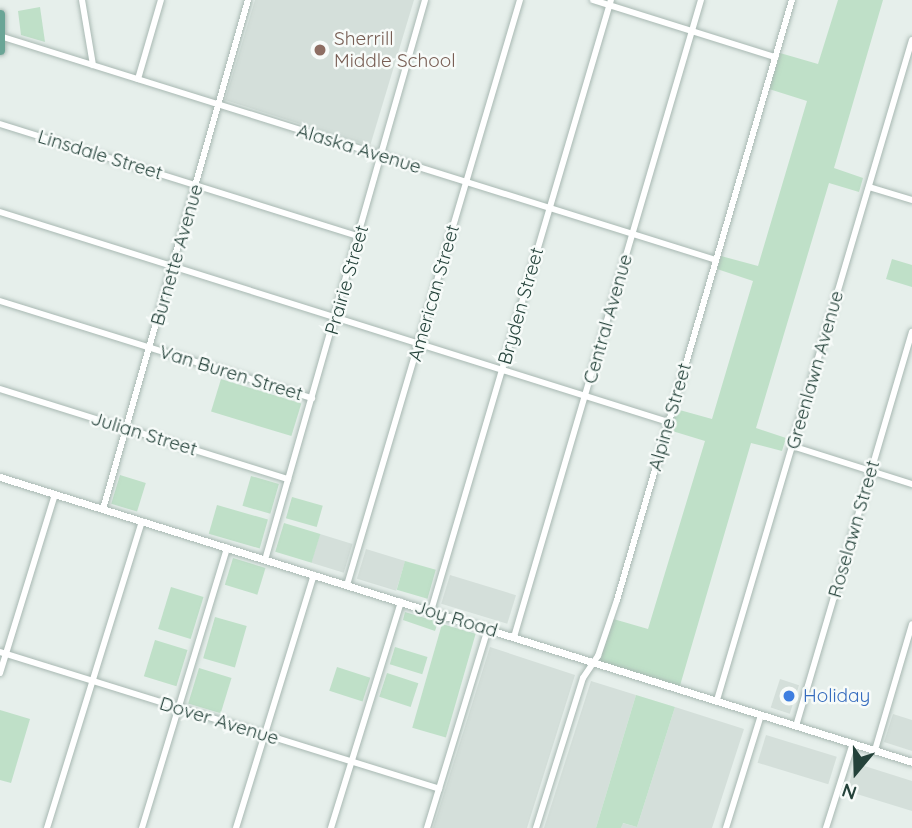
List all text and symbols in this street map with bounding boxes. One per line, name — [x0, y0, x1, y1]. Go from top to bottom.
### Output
place label: Sherrill Middle School — [334, 28, 456, 72]
marker: Sherrill Middle School — [312, 42, 328, 58]
street label: Alaska Avenue — [294, 119, 424, 179]
street label: Linsdale Street — [35, 125, 165, 185]
street label: Burnette Avenue — [146, 182, 208, 328]
street label: Prairie Street — [320, 222, 374, 338]
street label: American Street — [404, 222, 464, 364]
street label: Bryden Street — [493, 245, 549, 367]
street label: Central Avenue — [579, 252, 637, 386]
street label: Greenlawn Avenue — [781, 288, 849, 452]
street label: Van Buren Street — [156, 340, 306, 406]
street label: Alpine Street — [644, 360, 696, 474]
street label: Julian Street — [88, 407, 200, 461]
street label: Roselawn Street — [823, 458, 885, 600]
street label: Joy Road — [412, 596, 500, 642]
place label: Holiday — [803, 685, 870, 707]
marker: Holiday — [781, 688, 797, 704]
street label: Dover Avenue — [157, 692, 281, 750]
north arrow — [821, 737, 891, 807]
text: N — [839, 778, 860, 805]

